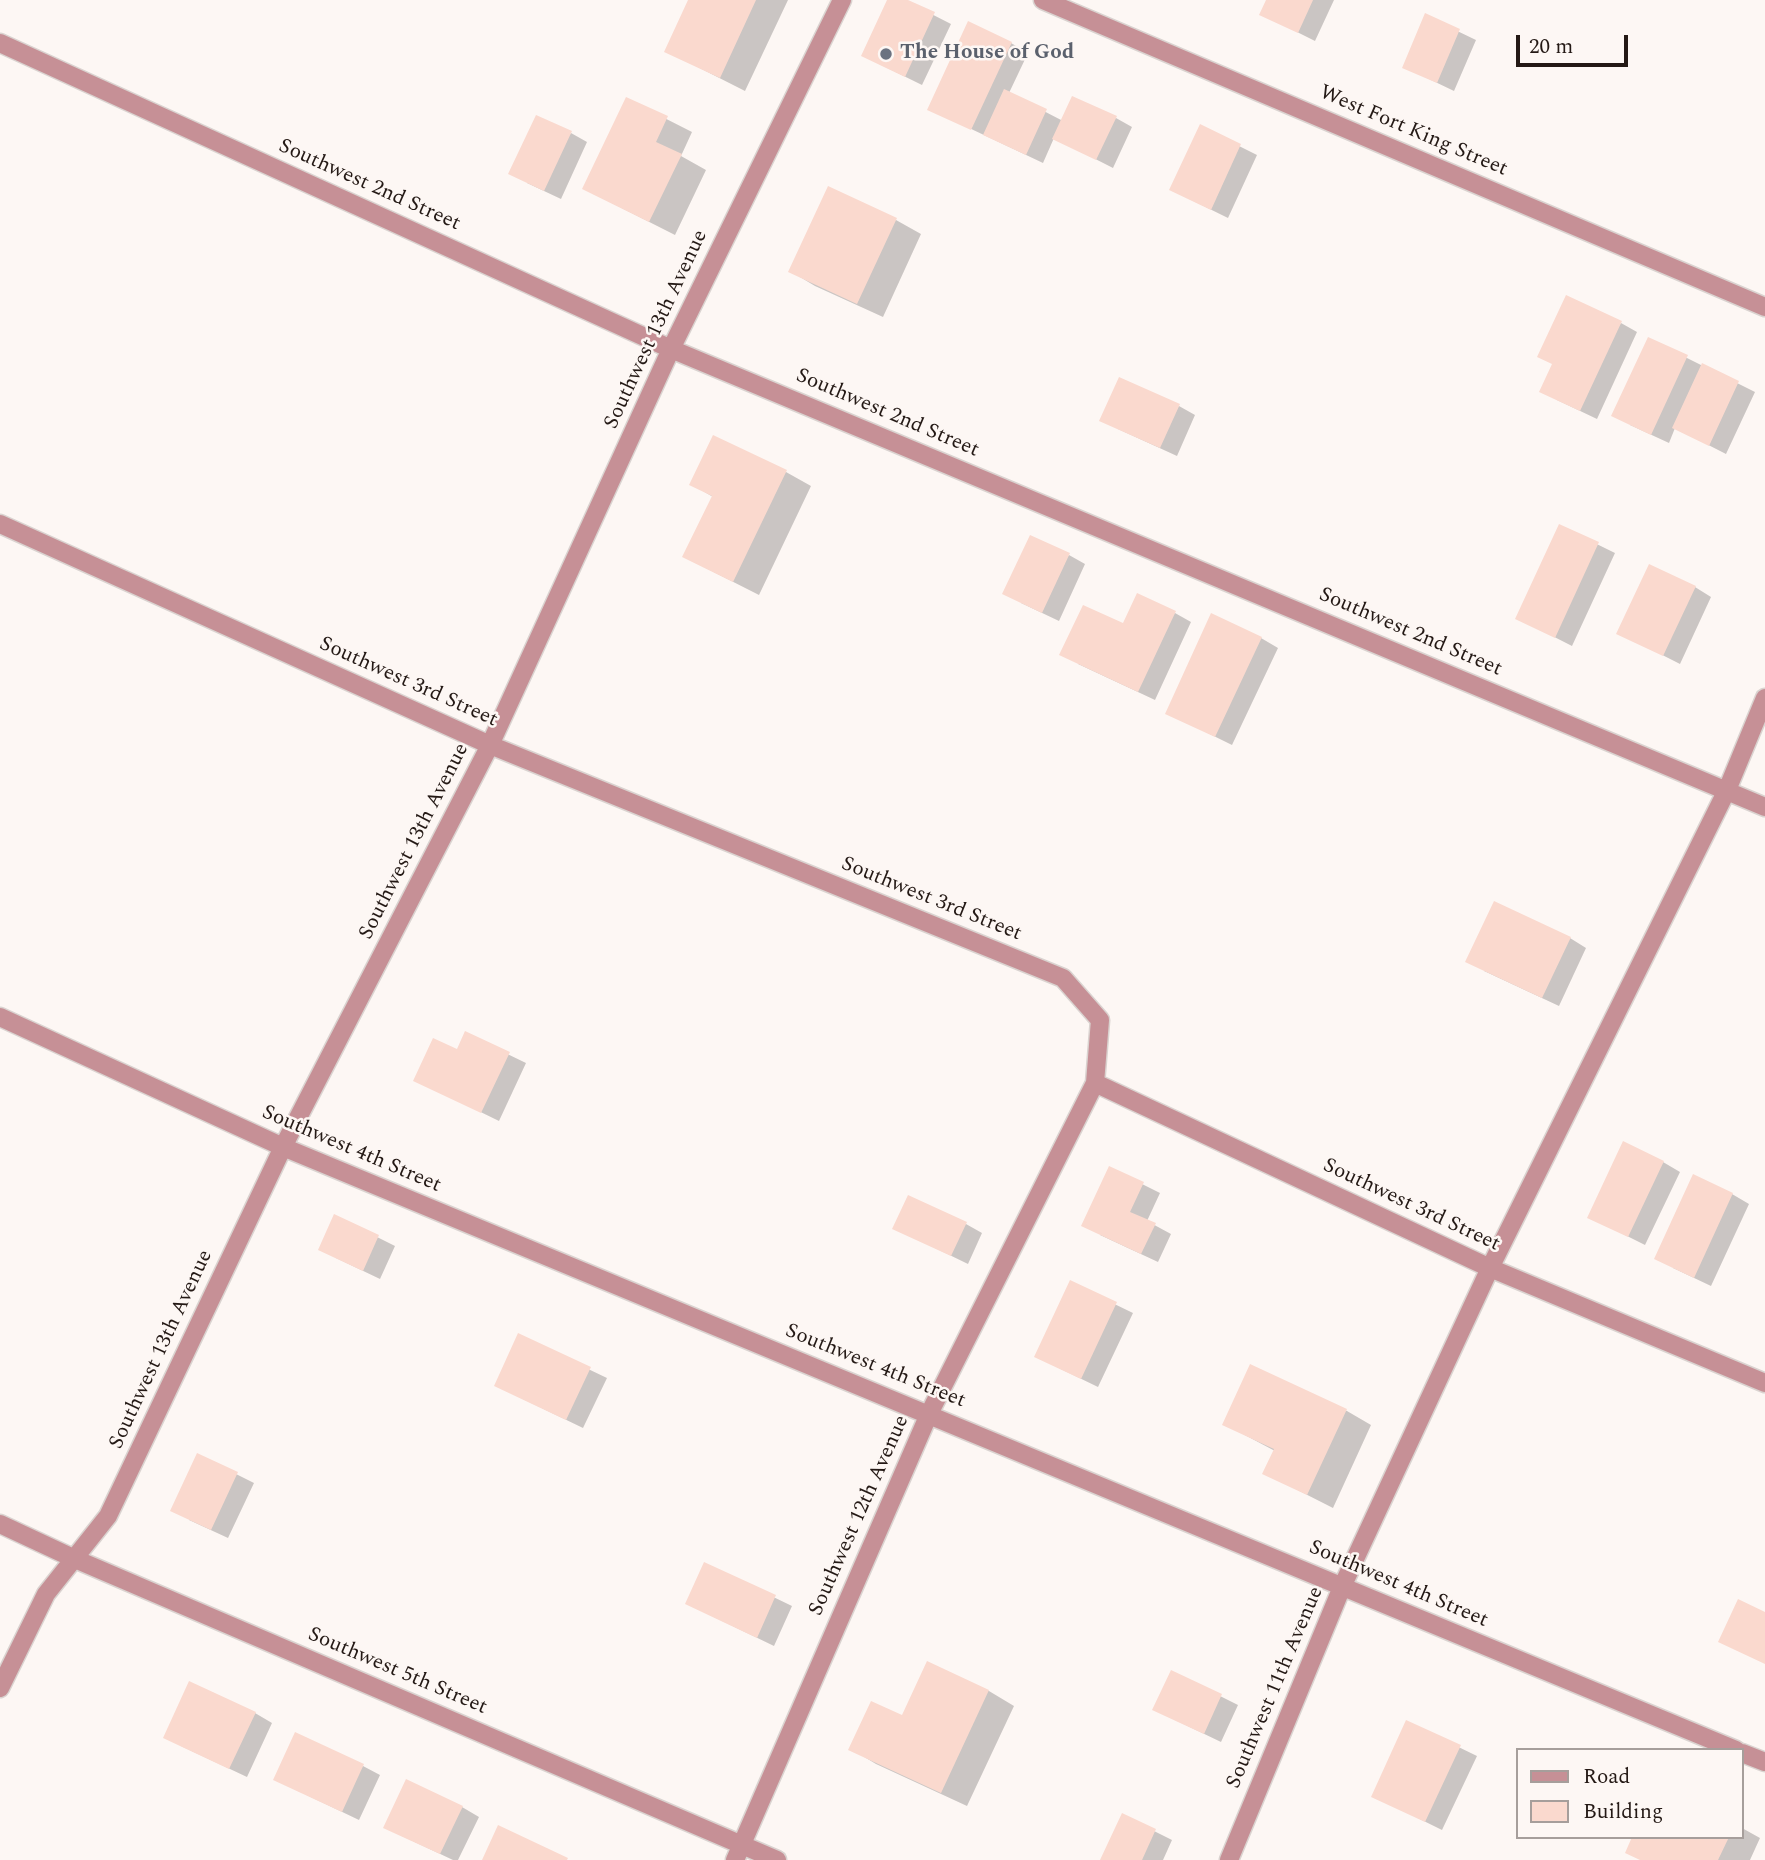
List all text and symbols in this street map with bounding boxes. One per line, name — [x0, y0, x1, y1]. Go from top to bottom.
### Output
scale bar — [1520, 21, 1632, 65]
text: 20 m — [1529, 31, 1573, 63]
place label: The House of God — [900, 41, 1074, 67]
marker: The House of God — [878, 46, 894, 62]
street label: West Fort King Street — [1315, 81, 1511, 183]
street label: Southwest 2nd Street — [274, 135, 464, 237]
street label: Southwest 13th Avenue — [600, 226, 714, 434]
street label: Southwest 2nd Street — [792, 364, 982, 464]
street label: Southwest 2nd Street — [1315, 583, 1505, 683]
street label: Southwest 3rd Street — [315, 632, 501, 734]
street label: Southwest 13th Avenue — [355, 740, 475, 944]
street label: Southwest 3rd Street — [837, 852, 1025, 948]
street label: Southwest 4th Street — [258, 1101, 444, 1199]
street label: Southwest 3rd Street — [1318, 1154, 1504, 1258]
street label: Southwest 13th Avenue — [105, 1246, 219, 1454]
street label: Southwest 4th Street — [781, 1319, 969, 1415]
street label: Southwest 12th Avenue — [804, 1412, 916, 1620]
street label: Southwest 4th Street — [1305, 1536, 1491, 1634]
street label: Southwest 11th Avenue — [1222, 1583, 1330, 1793]
street label: Southwest 5th Street — [304, 1623, 490, 1721]
legend — [1516, 1748, 1744, 1839]
text: Road — [1583, 1761, 1630, 1793]
text: Building — [1583, 1796, 1663, 1828]

